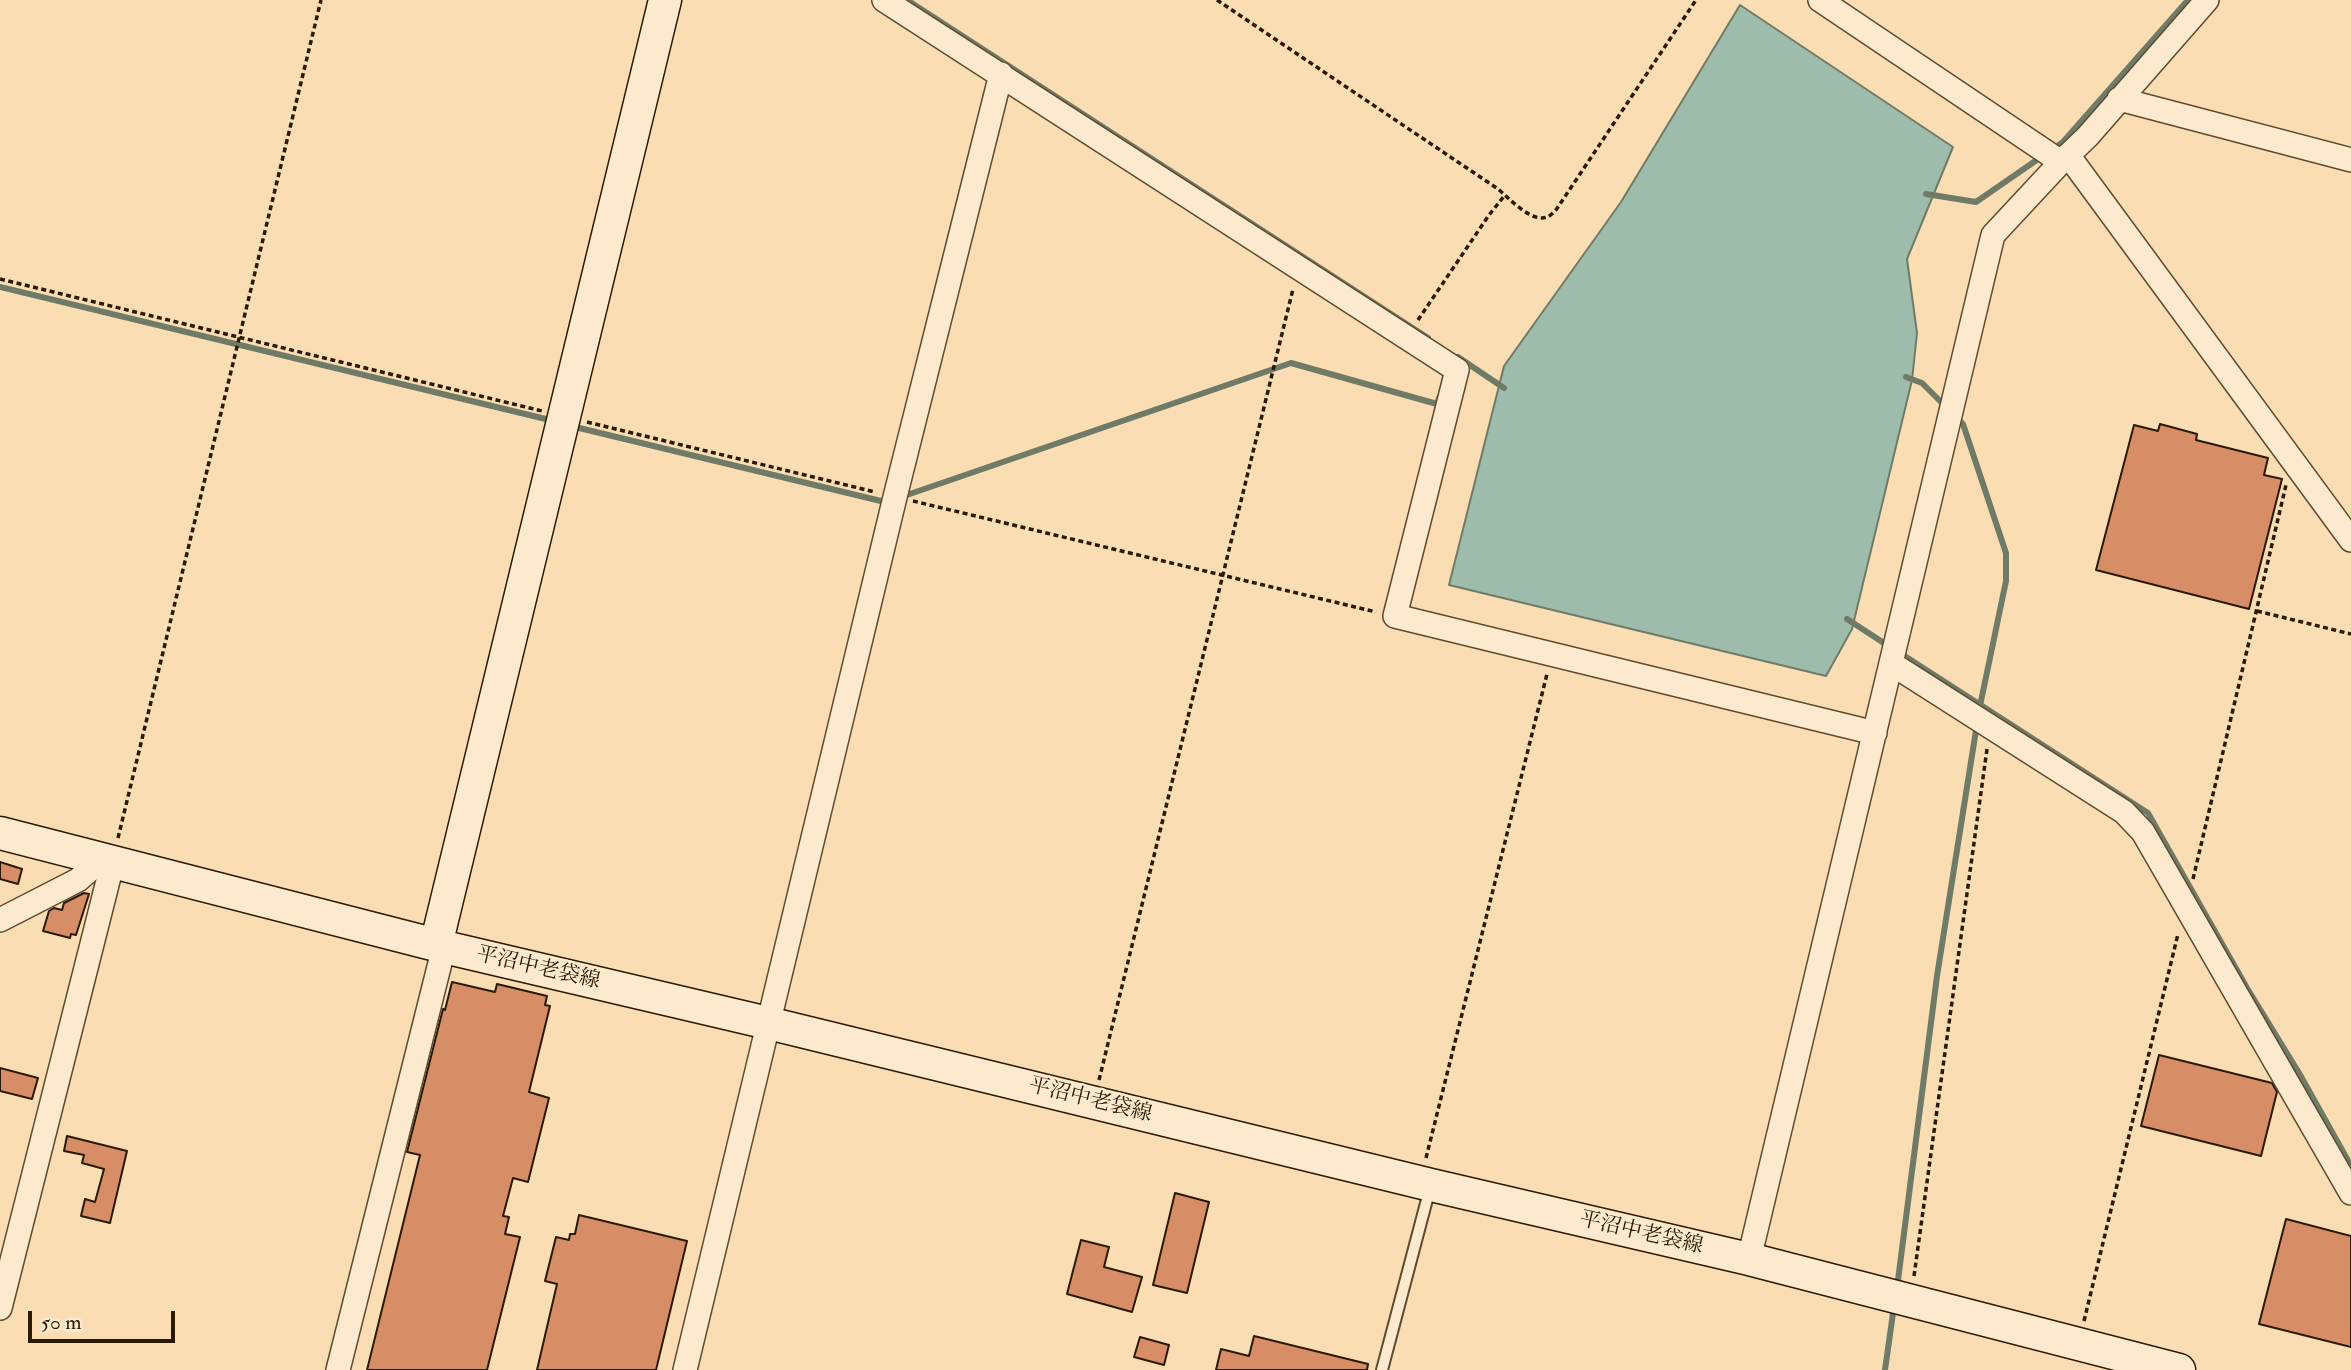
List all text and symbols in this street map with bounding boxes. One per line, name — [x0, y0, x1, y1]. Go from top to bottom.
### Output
street label: 平沼中老袋線 — [474, 943, 602, 995]
street label: 平沼中老袋線 — [1026, 1074, 1154, 1128]
street label: 平沼中老袋線 — [1577, 1208, 1705, 1260]
scale bar — [32, 1296, 178, 1340]
text: 50 m — [41, 1309, 82, 1336]

